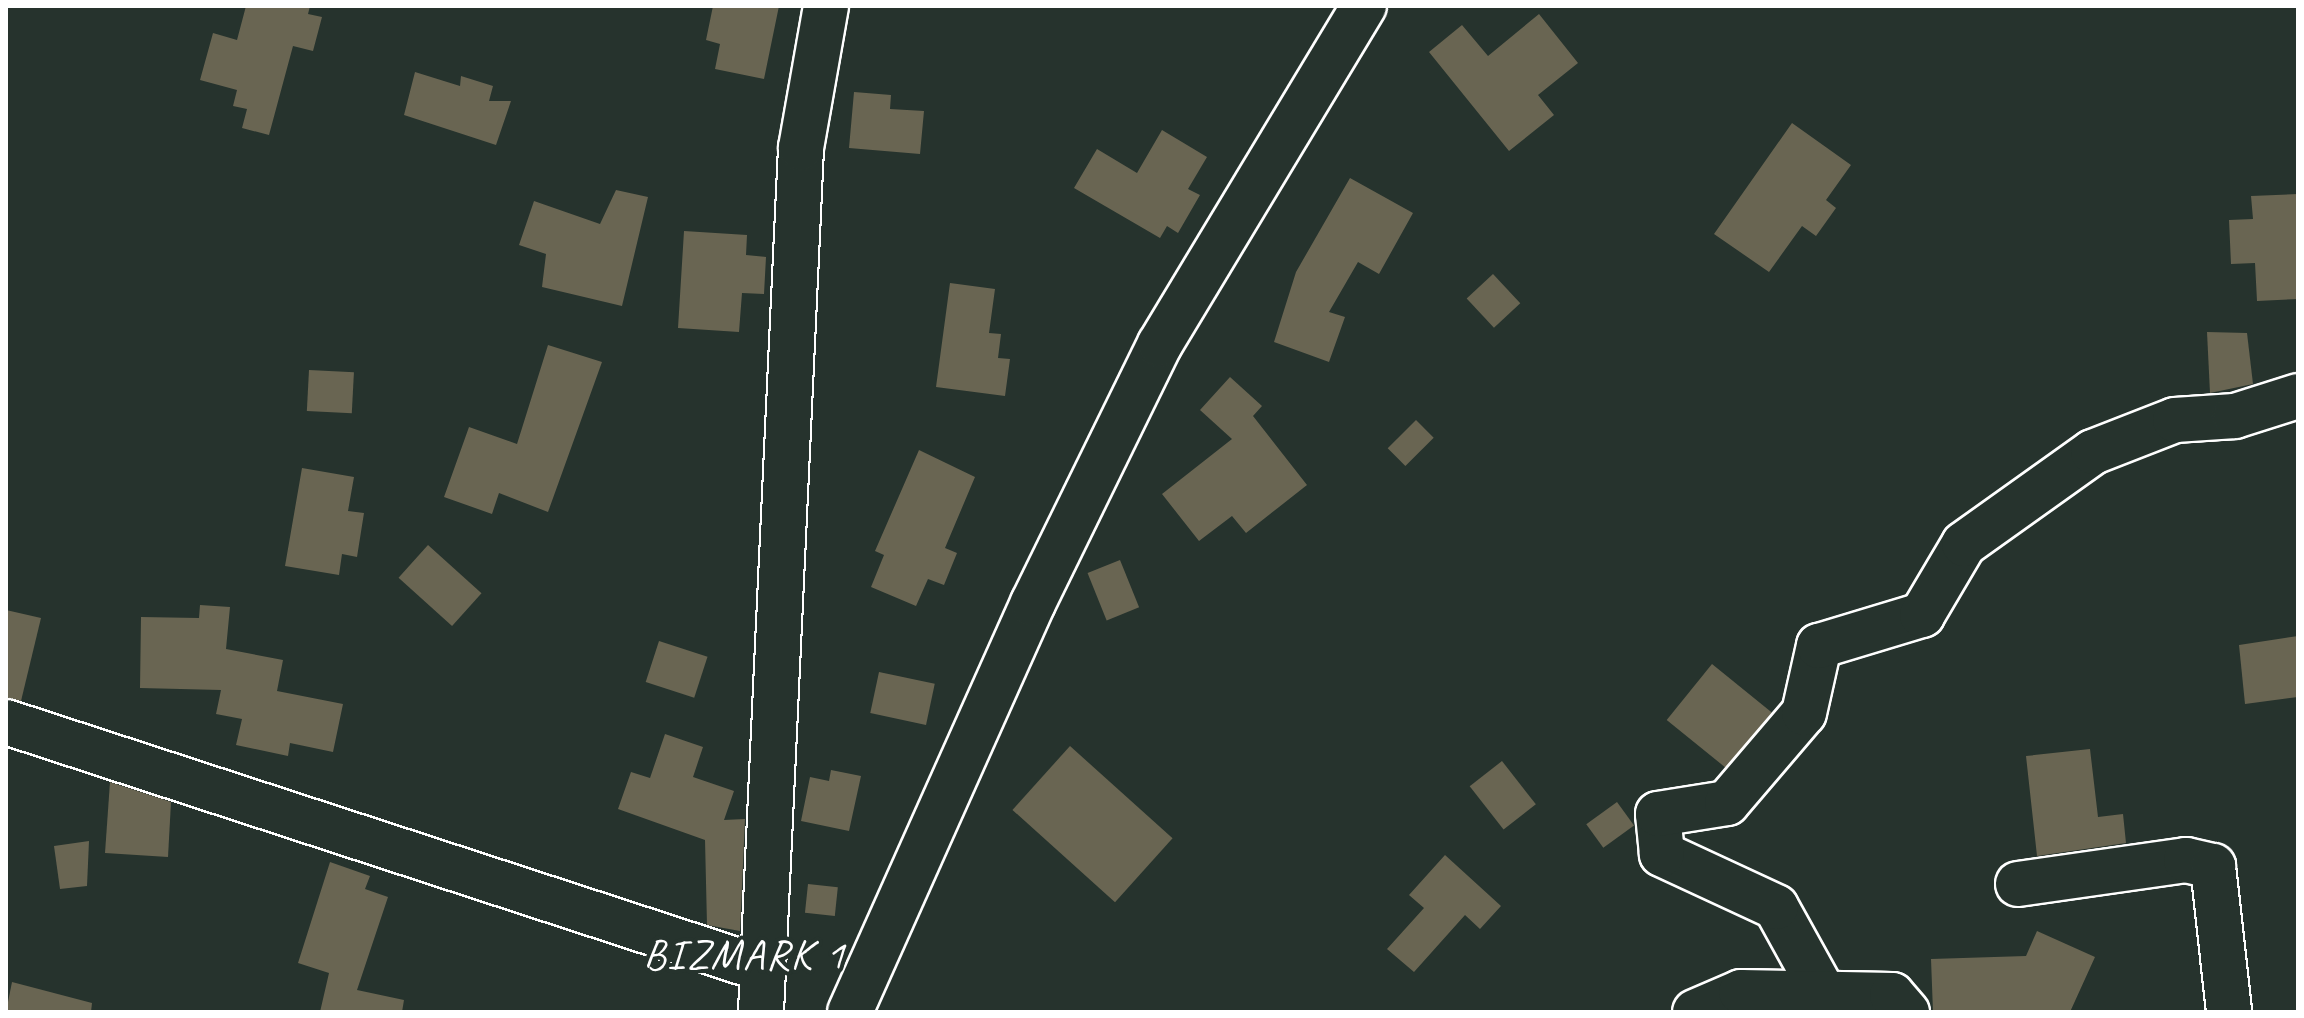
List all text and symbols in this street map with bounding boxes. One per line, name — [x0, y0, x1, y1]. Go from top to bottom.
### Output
district label: BIZMARK 1 — [644, 930, 846, 980]

